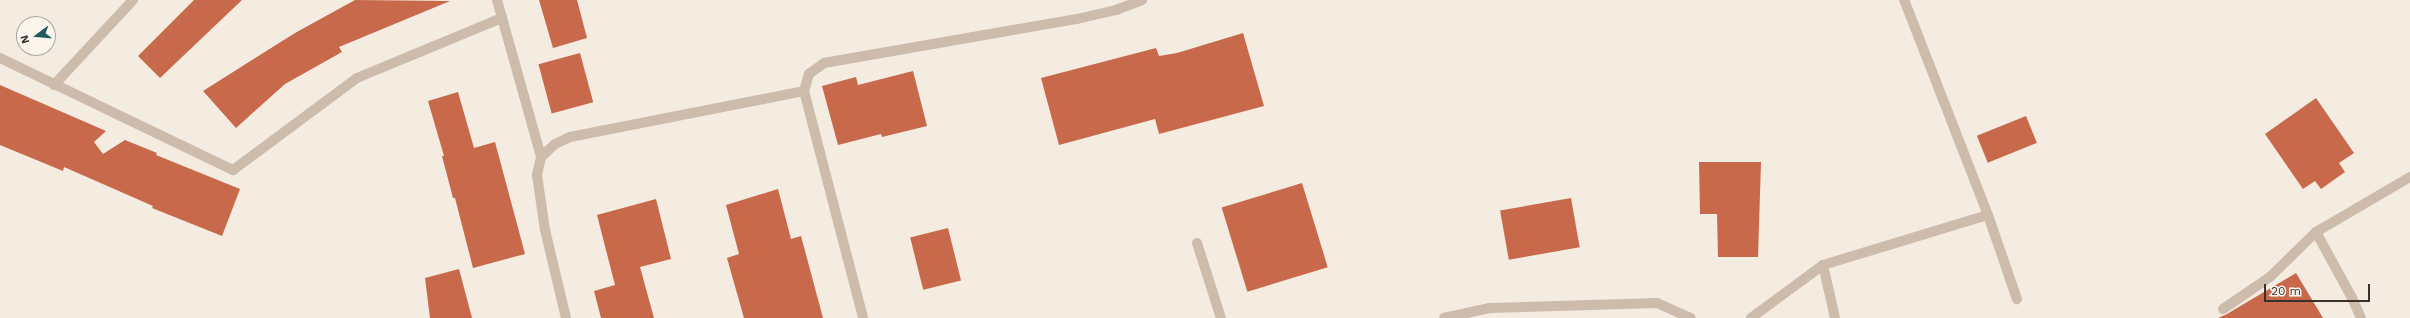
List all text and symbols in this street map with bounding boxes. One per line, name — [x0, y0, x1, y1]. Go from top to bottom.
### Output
north arrow — [16, 16, 56, 56]
text: N — [18, 33, 32, 45]
scale bar — [2266, 276, 2372, 302]
text: 20 m — [2271, 284, 2301, 298]

